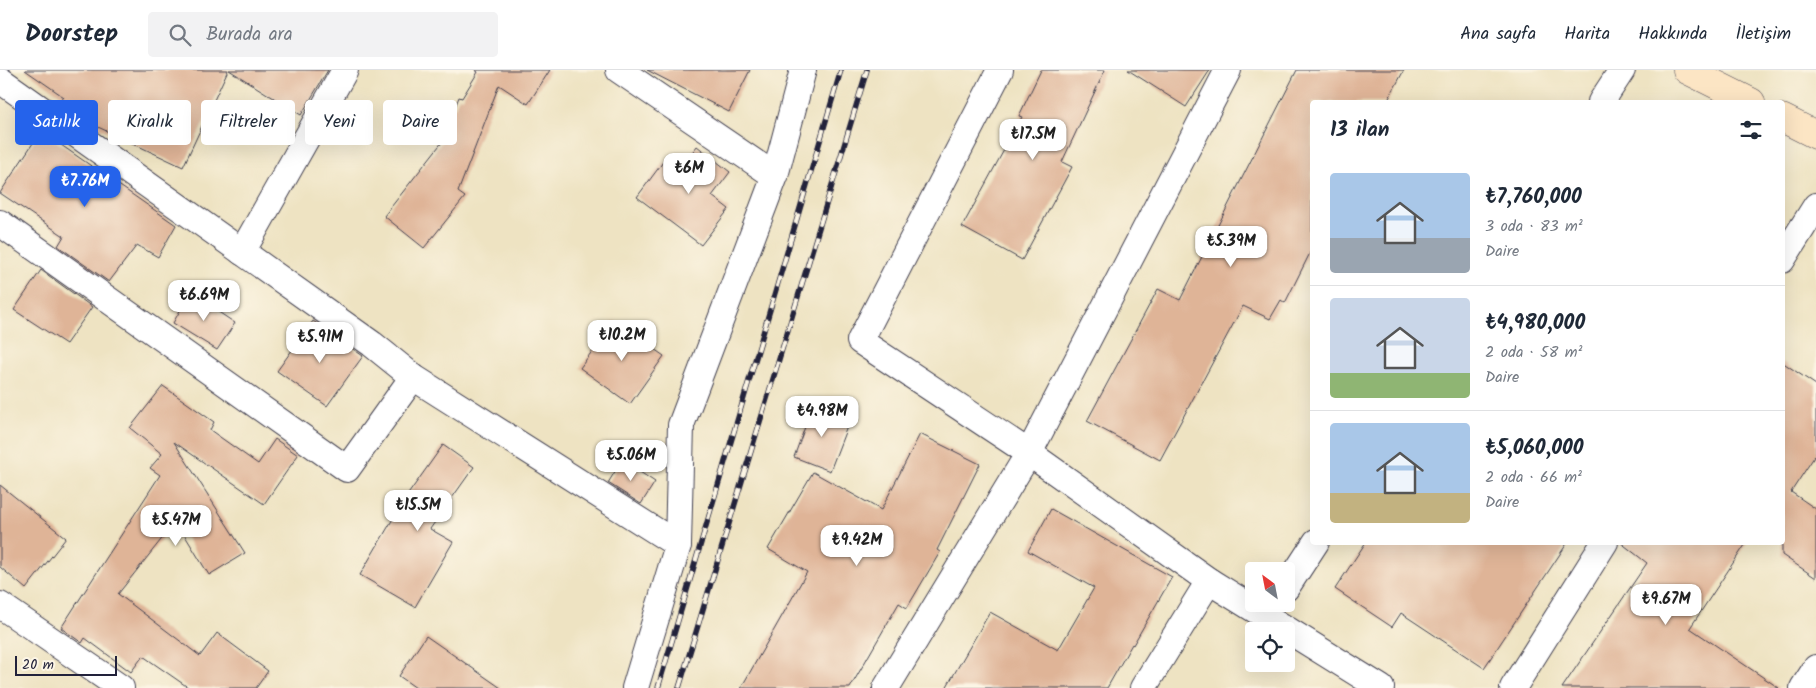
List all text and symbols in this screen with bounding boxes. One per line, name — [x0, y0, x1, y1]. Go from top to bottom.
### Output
search box — [148, 12, 498, 57]
text: Doorstep — [25, 15, 118, 54]
text: Burada ara — [206, 20, 293, 50]
text: Ana sayfa — [1460, 20, 1536, 49]
text: Harita — [1564, 20, 1610, 49]
text: Hakkında — [1638, 20, 1707, 49]
text: İletişim — [1735, 20, 1791, 49]
icon: search — [166, 21, 194, 49]
chip: Satılık — [15, 100, 98, 145]
chip: Kiralık — [108, 100, 191, 145]
chip: Filtreler — [201, 100, 295, 145]
chip: Yeni — [305, 100, 373, 145]
chip: Daire — [383, 100, 457, 145]
text: 13 ilan — [1330, 114, 1389, 147]
icon: filters — [1737, 116, 1765, 144]
pin: ₺17.5M — [992, 118, 1074, 161]
text: ₺17.5M — [1010, 122, 1056, 147]
pin: ₺6M — [665, 152, 713, 195]
text: ₺6M — [674, 156, 704, 181]
pin: ₺7.76M — [44, 166, 126, 208]
text: ₺7.76M — [61, 169, 109, 194]
text: ₺7,760,000 — [1485, 181, 1582, 214]
icon: home — [1370, 193, 1430, 253]
text: 3 oda · 83 m² — [1485, 214, 1583, 239]
pin: ₺5.39M — [1190, 226, 1272, 268]
text: ₺5.39M — [1206, 229, 1256, 254]
text: Daire — [1485, 239, 1519, 264]
pin: ₺6.69M — [163, 280, 245, 322]
text: ₺6.69M — [179, 283, 229, 308]
text: ₺4,980,000 — [1485, 307, 1585, 340]
icon: home — [1370, 318, 1430, 378]
pin: ₺10.2M — [581, 320, 663, 362]
pin: ₺5.91M — [279, 322, 361, 364]
text: ₺10.2M — [598, 323, 646, 348]
text: ₺5.91M — [297, 325, 343, 350]
text: 2 oda · 58 m² — [1485, 340, 1582, 365]
text: Daire — [1485, 365, 1519, 390]
pin: ₺4.98M — [781, 396, 863, 438]
text: ₺4.98M — [797, 399, 847, 424]
text: ₺5,060,000 — [1485, 432, 1583, 465]
pin: ₺5.06M — [590, 440, 672, 482]
text: ₺5.06M — [606, 443, 656, 468]
icon: home — [1370, 443, 1430, 503]
text: 2 oda · 66 m² — [1485, 465, 1582, 490]
pin: ₺15.5M — [377, 490, 459, 532]
text: Daire — [1485, 490, 1519, 515]
text: ₺15.5M — [395, 493, 441, 518]
pin: ₺5.47M — [135, 504, 217, 547]
text: ₺5.47M — [151, 508, 201, 533]
pin: ₺9.42M — [816, 524, 898, 567]
text: ₺9.42M — [832, 528, 882, 553]
north arrow — [1245, 562, 1295, 612]
map controls — [1245, 562, 1295, 672]
pin: ₺9.67M — [1625, 584, 1707, 626]
text: ₺9.67M — [1641, 587, 1691, 612]
button: locate — [1245, 622, 1295, 672]
scale bar — [15, 653, 118, 676]
text: 20 m — [22, 654, 54, 676]

